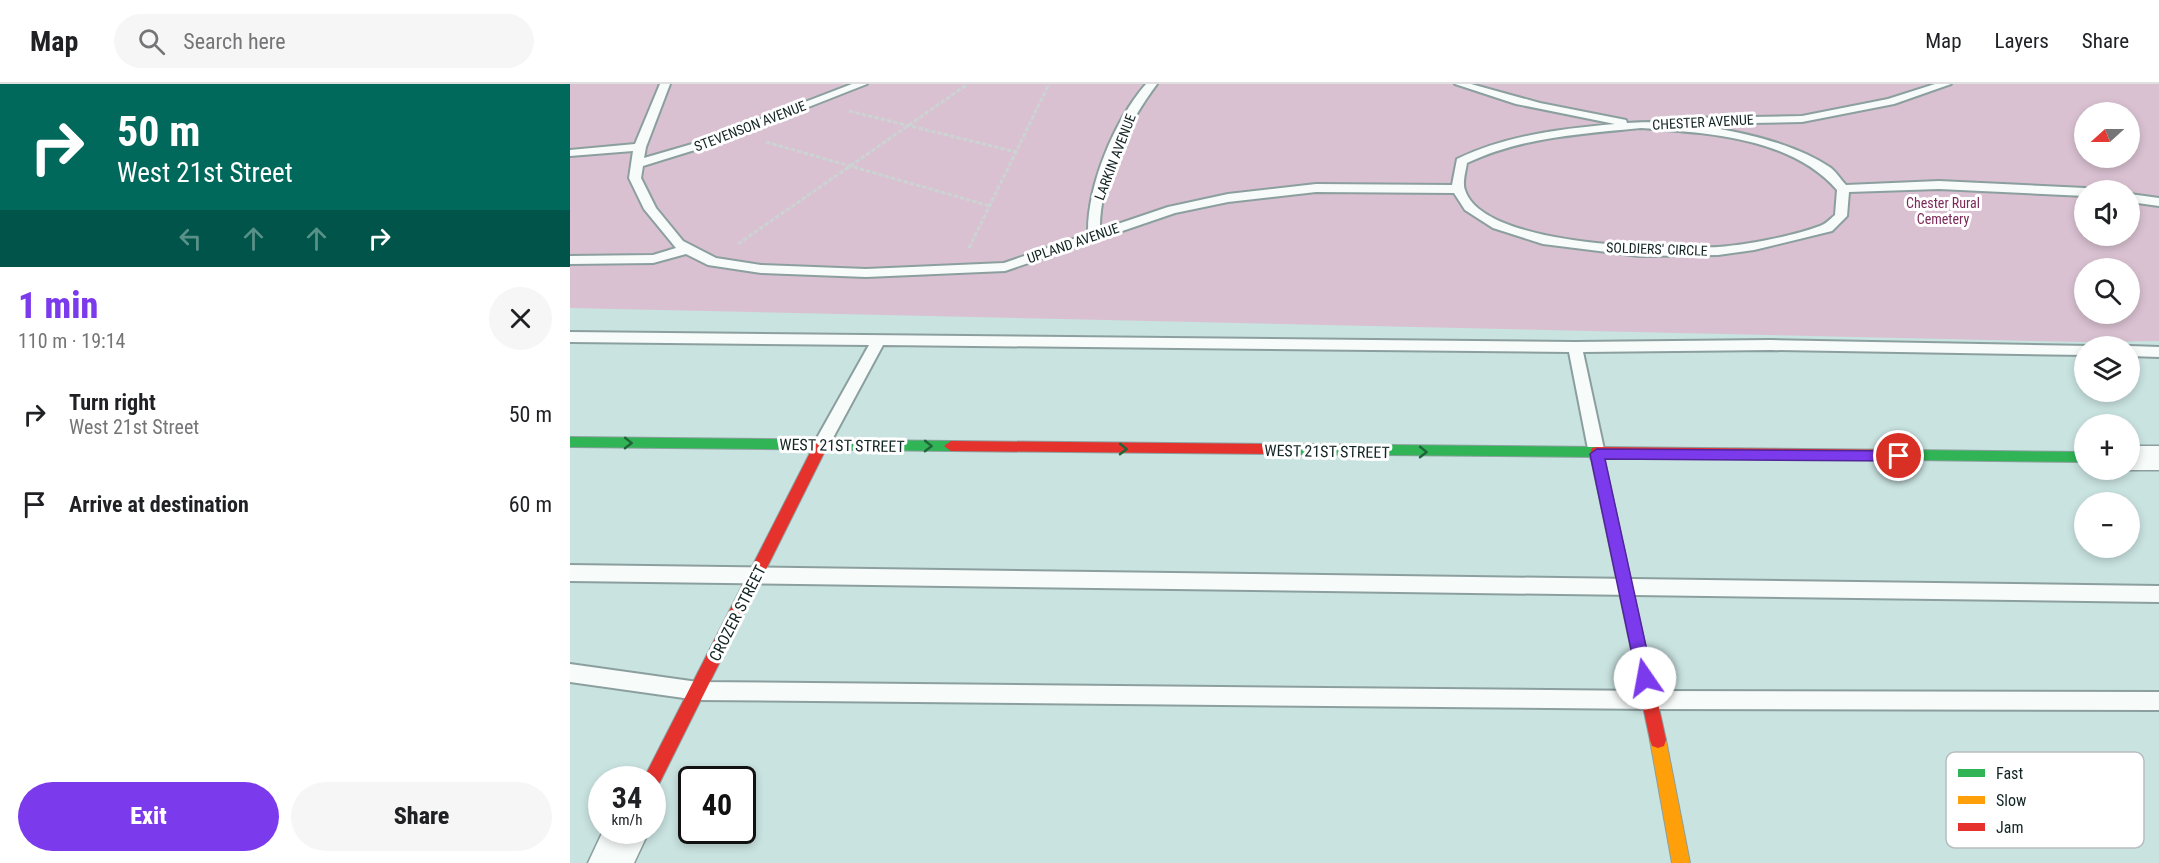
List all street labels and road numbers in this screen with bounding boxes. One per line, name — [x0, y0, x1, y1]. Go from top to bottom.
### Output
street label: STEVENSON AVENUE — [692, 97, 808, 155]
street label: CHESTER AVENUE — [1652, 111, 1754, 133]
street label: LARKIN AVENUE — [1091, 112, 1139, 202]
street label: UPLAND AVENUE — [1025, 220, 1121, 266]
street label: SOLDIERS' CIRCLE — [1606, 239, 1708, 259]
street label: WEST 21ST STREET — [779, 435, 905, 456]
street label: WEST 21ST STREET — [1264, 441, 1390, 462]
street label: CROZER STREET — [705, 562, 770, 664]

